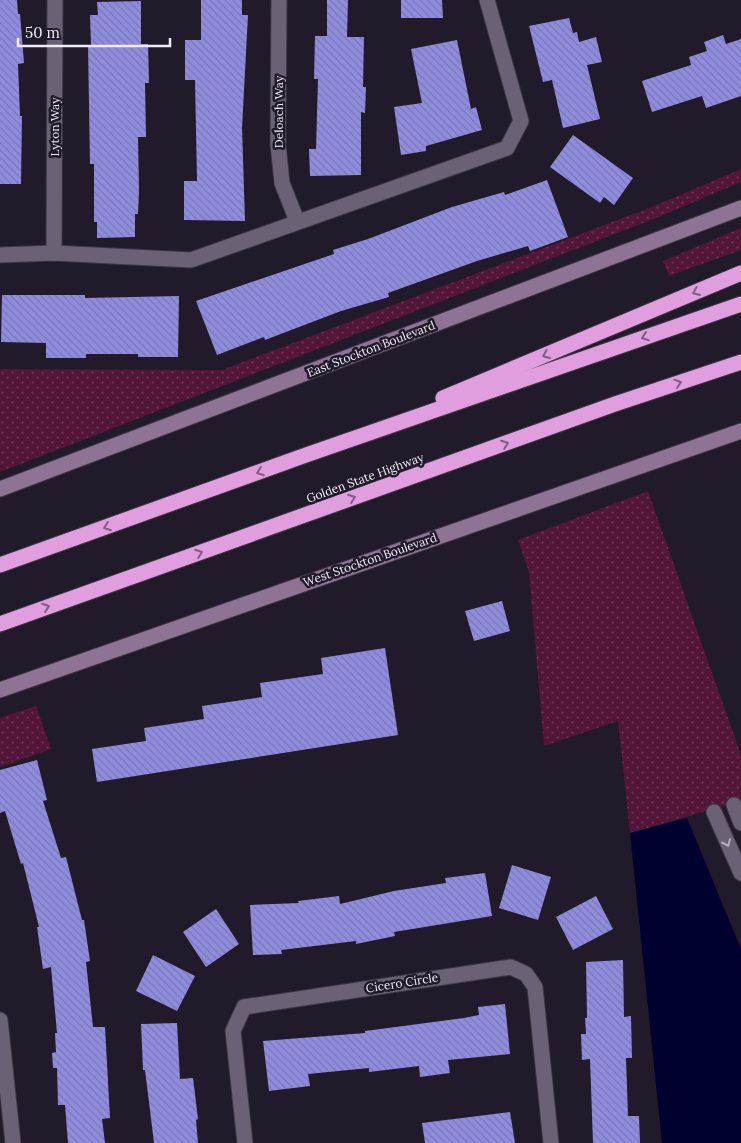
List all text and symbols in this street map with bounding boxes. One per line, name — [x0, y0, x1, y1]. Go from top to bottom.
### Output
scale bar — [18, 15, 170, 47]
text: 50 m — [25, 23, 60, 42]
street label: Deloach Way — [271, 75, 286, 148]
street label: Lyton Way — [47, 97, 62, 157]
one-way arrow — [692, 285, 701, 296]
street label: East Stockton Boulevard — [305, 317, 437, 380]
one-way arrow — [642, 331, 650, 341]
one-way arrow — [542, 348, 551, 359]
one-way arrow — [673, 379, 681, 389]
one-way arrow — [500, 440, 509, 450]
street label: Golden State Highway — [304, 449, 426, 506]
one-way arrow — [256, 466, 265, 476]
one-way arrow — [347, 494, 356, 504]
one-way arrow — [103, 521, 112, 531]
street label: West Stockton Boulevard — [301, 530, 439, 589]
one-way arrow — [194, 549, 203, 559]
one-way arrow — [41, 603, 50, 613]
one-way arrow — [721, 838, 732, 847]
street label: Cicero Circle — [365, 969, 440, 996]

